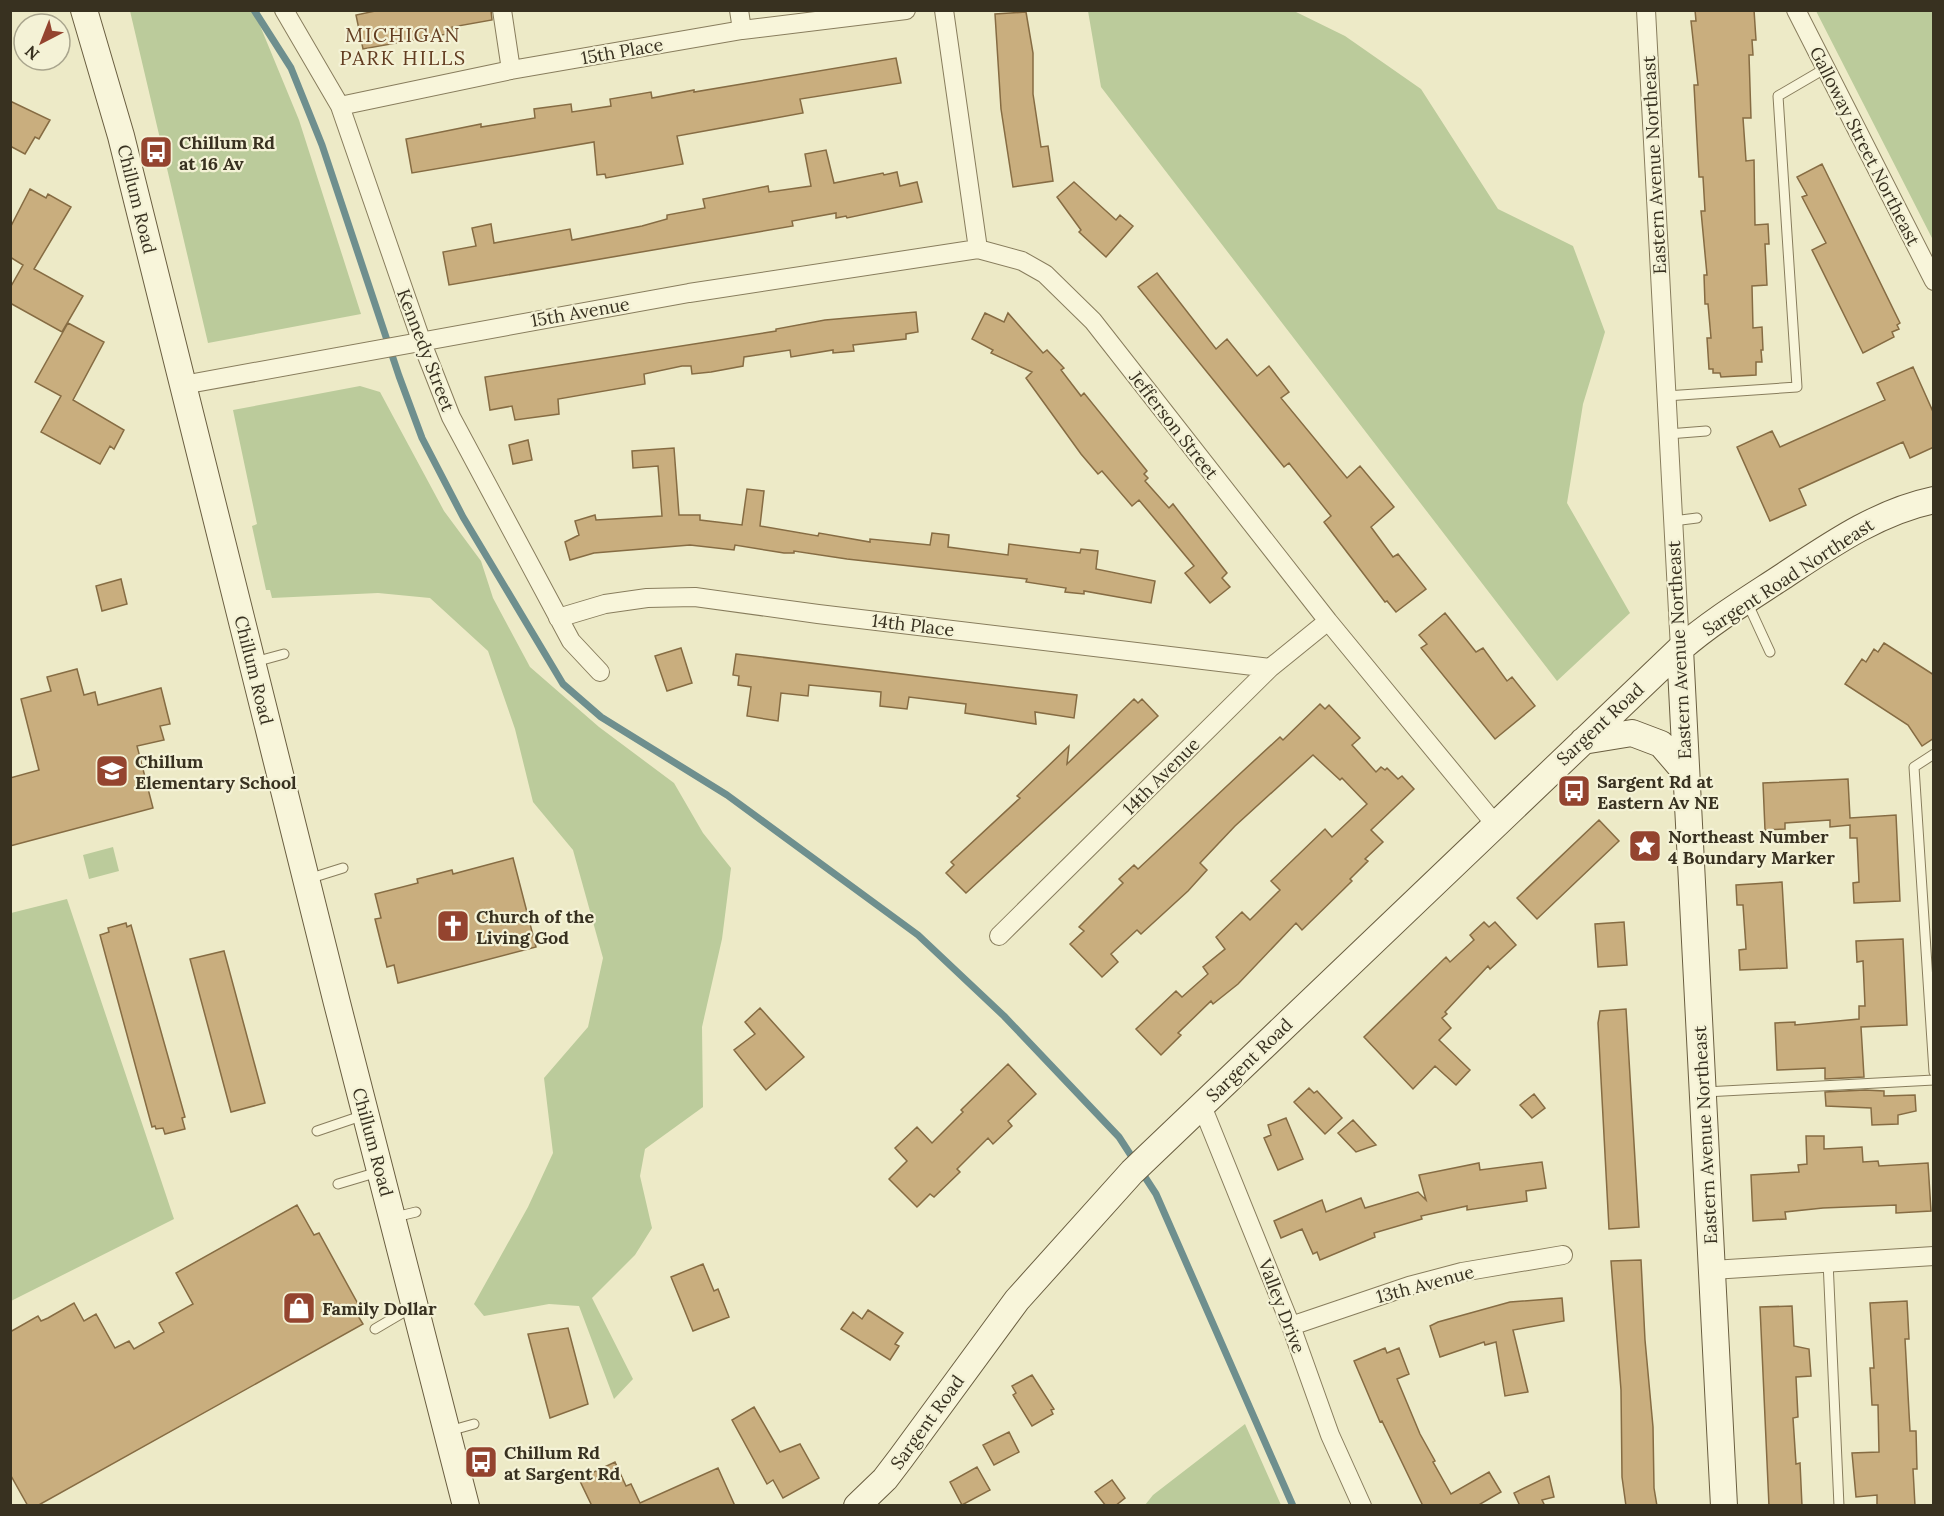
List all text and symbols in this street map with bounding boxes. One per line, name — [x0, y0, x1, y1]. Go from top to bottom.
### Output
north arrow — [12, 12, 72, 72]
district label: MICHIGAN PARK HILLS — [339, 22, 467, 70]
street label: 15th Place — [579, 32, 665, 70]
text: N — [21, 42, 43, 65]
street label: Galloway Street Northeast — [1805, 43, 1925, 249]
street label: Eastern Avenue Northeast — [1637, 55, 1671, 275]
place label: Chillum Rd at 16 Av — [179, 131, 275, 175]
bus stop icon: Chillum Rd at 16 Av — [138, 134, 174, 170]
street label: Chillum Road — [112, 142, 162, 256]
street label: Kennedy Street — [392, 286, 460, 414]
street label: 15th Avenue — [529, 292, 631, 332]
street label: Jefferson Street — [1124, 365, 1224, 484]
street label: Sargent Road Northeast — [1698, 513, 1878, 641]
street label: Eastern Avenue Northeast — [1662, 540, 1696, 760]
street label: 14th Place — [870, 609, 956, 642]
street label: Chillum Road — [229, 613, 279, 727]
street label: Sargent Road — [1552, 678, 1649, 770]
street label: 14th Avenue — [1118, 732, 1205, 819]
place label: Chillum Elementary School — [135, 750, 297, 794]
school or university icon: Chillum Elementary School — [94, 753, 130, 789]
place label: Sargent Rd at Eastern Av NE — [1597, 770, 1719, 814]
bus stop icon: Sargent Rd at Eastern Av NE — [1556, 773, 1592, 809]
place label: Northeast Number 4 Boundary Marker — [1668, 825, 1835, 869]
place icon: Northeast Number 4 Boundary Marker — [1627, 828, 1663, 864]
place label: Church of the Living God — [476, 905, 594, 949]
church icon: Church of the Living God — [435, 908, 471, 944]
street label: Sargent Road — [1201, 1013, 1297, 1107]
street label: Eastern Avenue Northeast — [1688, 1025, 1722, 1245]
street label: Chillum Road — [347, 1085, 399, 1199]
street label: Valley Drive — [1253, 1255, 1311, 1357]
street label: 13th Avenue — [1374, 1260, 1477, 1308]
shop icon: Family Dollar — [281, 1290, 317, 1326]
place label: Family Dollar — [322, 1297, 437, 1320]
street label: Sargent Road — [885, 1370, 969, 1474]
place label: Chillum Rd at Sargent Rd — [504, 1441, 620, 1485]
bus stop icon: Chillum Rd at Sargent Rd — [463, 1444, 499, 1480]

